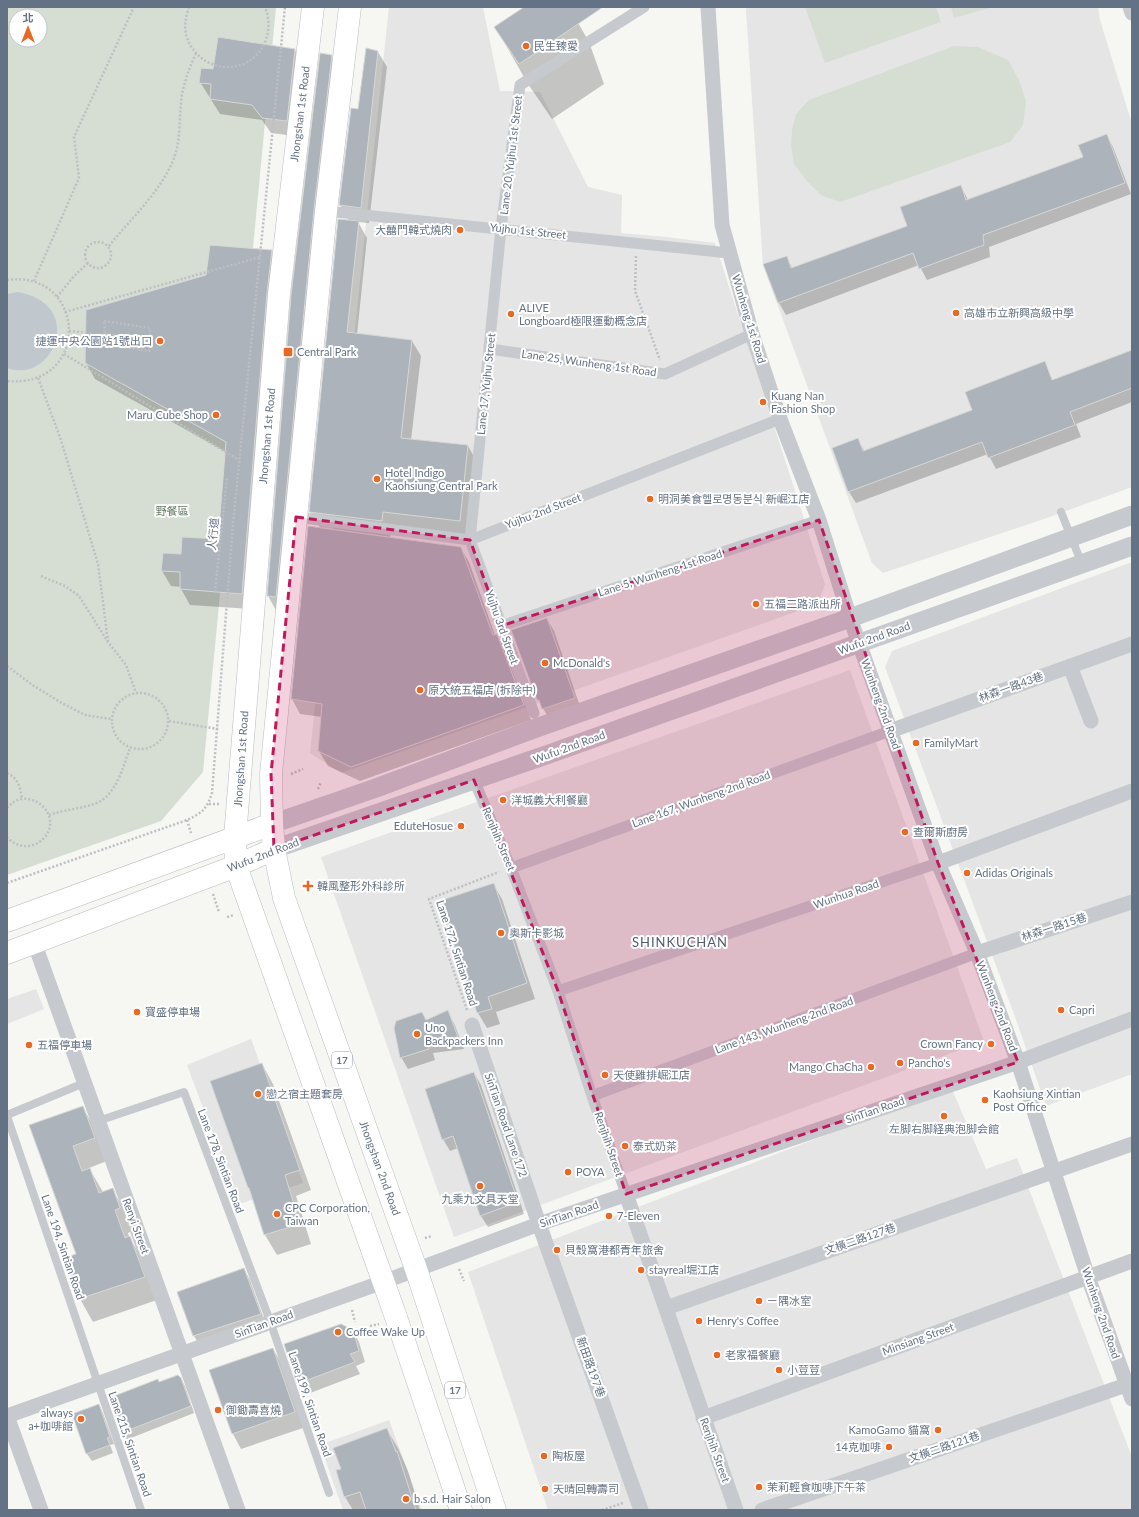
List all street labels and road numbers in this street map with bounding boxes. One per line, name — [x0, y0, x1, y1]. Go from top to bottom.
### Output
street label: Jhongshan 1st Road — [287, 65, 312, 163]
street label: Lane 20, Yujhu 1st Street — [497, 94, 524, 215]
street label: Yujhu 1st Street — [489, 220, 567, 241]
street label: Wunheng 1st Road — [730, 273, 769, 365]
street label: Lane 17, Yujhu Street — [474, 332, 497, 435]
street label: Lane 25, Wunheng 1st Road — [521, 347, 657, 378]
street label: Jhongshan 1st Road — [256, 387, 277, 485]
street label: Yujhu 2nd Street — [503, 490, 583, 531]
street label: 人行道 — [204, 517, 221, 551]
street label: Lane 5, Wunheng 1st Road — [596, 546, 723, 599]
street label: Yujhu 3rd Street — [483, 588, 522, 666]
street label: Wufu 2nd Road — [836, 618, 912, 657]
street label: Wunheng 2nd Road — [859, 657, 904, 751]
street label: 林森一路43巷 — [977, 669, 1045, 704]
street label: Jhongshan 1st Road — [231, 710, 250, 808]
street label: Wufu 2nd Road — [531, 727, 607, 766]
street label: Lane 167, Wunheng 2nd Road — [630, 767, 772, 830]
street label: Renjhih Street — [480, 805, 519, 873]
street label: Wufu 2nd Road — [225, 835, 301, 874]
street label: Wunhua Road — [811, 876, 880, 911]
street label: Lane 172, Sintian Road — [434, 898, 481, 1007]
street label: 林森一路15巷 — [1020, 910, 1088, 943]
street label: Wunheng 2nd Road — [974, 959, 1021, 1053]
street label: Lane 143, Wunheng 2nd Road — [713, 993, 855, 1056]
road number: 17 — [332, 1052, 352, 1068]
street label: SinTian Road Lane 172 — [483, 1071, 530, 1179]
street label: SinTian Road — [844, 1093, 906, 1126]
street label: Lane 178, Sintian Road — [196, 1107, 247, 1215]
street label: Renjhih Street — [592, 1110, 627, 1178]
street label: Jhongshan 2nd Road — [357, 1119, 404, 1217]
street label: Lane 194, Sintian Road — [39, 1192, 88, 1301]
street label: Renyi Street — [120, 1196, 153, 1256]
street label: SinTian Road — [538, 1197, 600, 1230]
street label: 文橫二路127巷 — [823, 1220, 897, 1257]
street label: Wunheng 2nd Road — [1080, 1265, 1123, 1360]
street label: SinTian Road — [233, 1307, 295, 1340]
street label: Minsiang Street — [880, 1320, 956, 1358]
street label: 新田路197巷 — [575, 1335, 608, 1399]
street label: Lane 199, Sintian Road — [286, 1349, 335, 1458]
road number: 17 — [445, 1382, 465, 1398]
street label: Lane 215, Sintian Road — [106, 1389, 155, 1498]
street label: Renjhih Street — [698, 1416, 733, 1484]
street label: 文橫二路121巷 — [907, 1428, 981, 1465]

